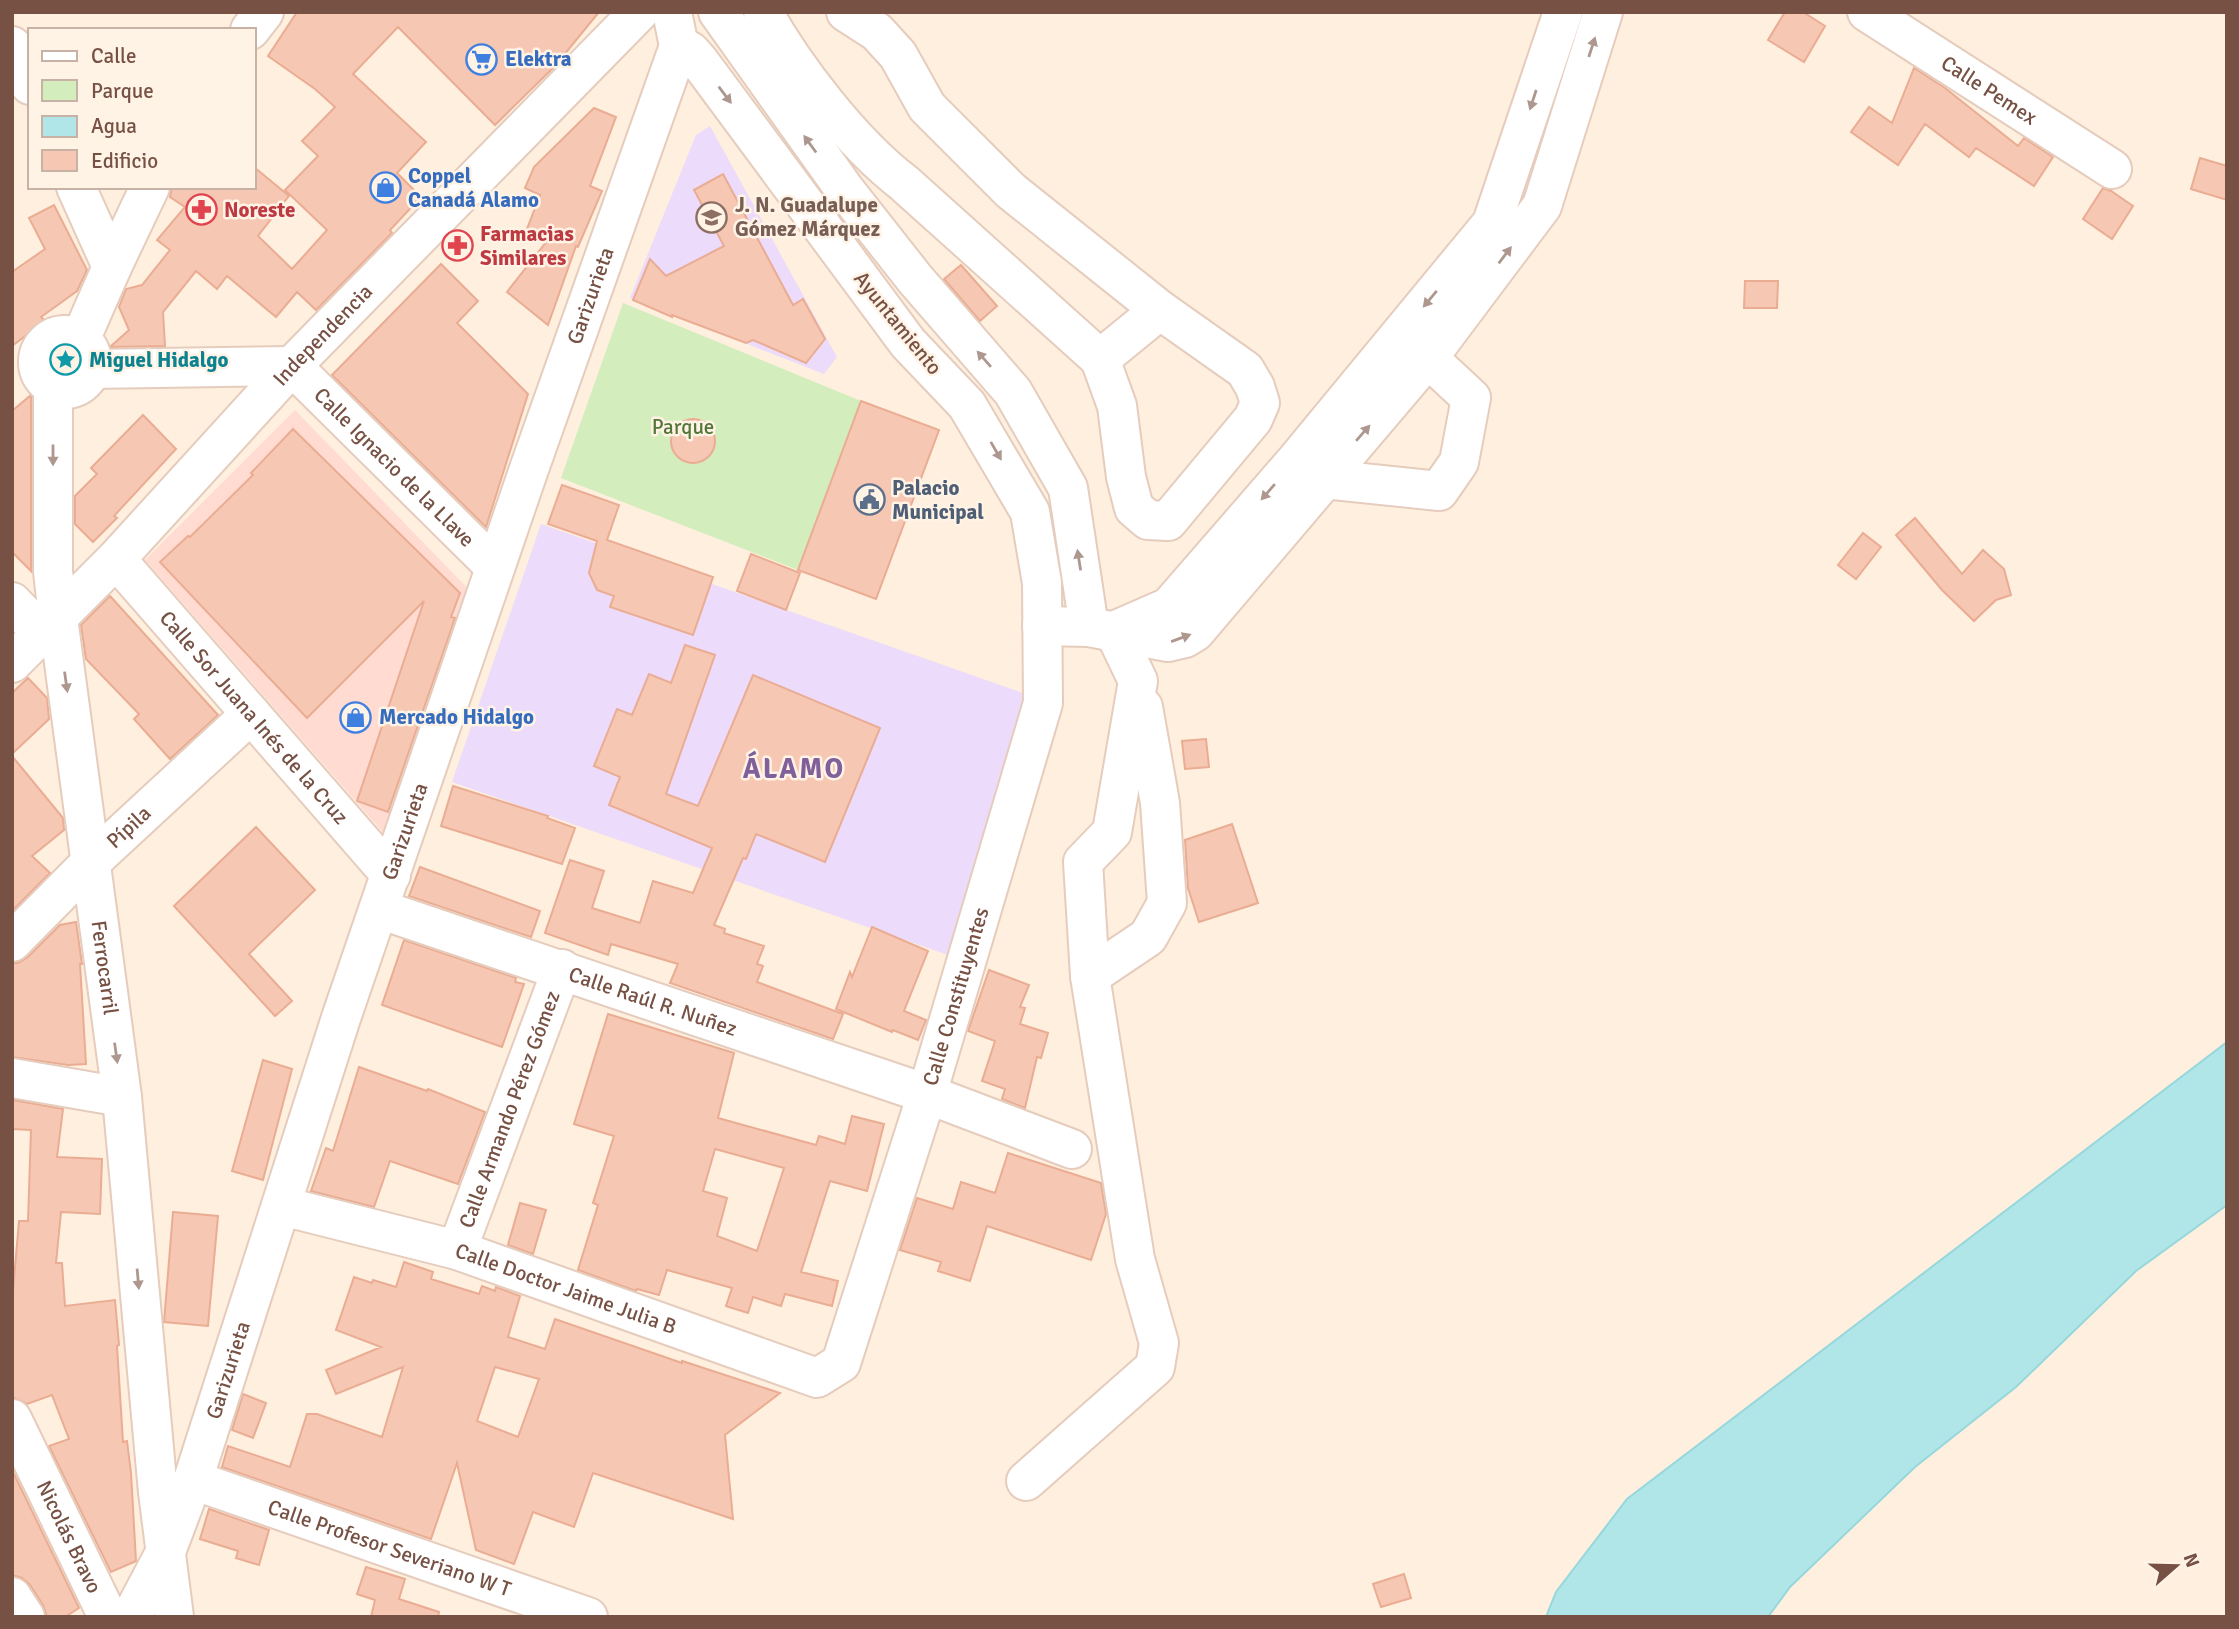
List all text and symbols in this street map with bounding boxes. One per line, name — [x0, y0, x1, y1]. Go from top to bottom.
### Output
legend — [28, 28, 256, 189]
one-way arrow — [1587, 37, 1598, 58]
supermarket icon: Elektra — [465, 42, 499, 76]
text: Calle — [91, 43, 137, 69]
place label: Elektra — [505, 46, 572, 72]
street label: Calle Pemex — [1936, 50, 2042, 131]
text: Parque — [91, 78, 154, 104]
one-way arrow — [718, 86, 732, 105]
one-way arrow — [1527, 90, 1538, 111]
text: Agua — [91, 113, 137, 139]
one-way arrow — [804, 135, 818, 153]
text: Edificio — [91, 148, 158, 174]
place label: Coppel Canadá Alamo — [408, 163, 539, 213]
shop icon: Coppel Canadá Alamo — [368, 171, 402, 205]
place label: J. N. Guadalupe Gómez Márquez — [735, 192, 880, 242]
pharmacy icon: Noreste — [184, 193, 218, 227]
place label: Noreste — [224, 197, 295, 223]
school or university icon: J. N. Guadalupe Gómez Márquez — [695, 200, 729, 234]
place label: Farmacias Similares — [480, 221, 574, 271]
pharmacy icon: Farmacias Similares — [440, 229, 474, 263]
street label: Garizurieta — [561, 244, 620, 348]
one-way arrow — [1498, 246, 1512, 264]
street label: Ayuntamiento — [848, 266, 948, 380]
street label: Independencia — [267, 279, 378, 391]
one-way arrow — [1423, 290, 1438, 307]
place icon: Miguel Hidalgo — [49, 343, 83, 377]
place label: Miguel Hidalgo — [89, 347, 229, 373]
one-way arrow — [977, 350, 992, 367]
street label: Calle Ignacio de la Llave — [308, 382, 480, 552]
park label: Parque — [652, 414, 714, 440]
one-way arrow — [1355, 424, 1370, 441]
one-way arrow — [990, 442, 1002, 461]
one-way arrow — [47, 444, 59, 466]
place label: Palacio Municipal — [892, 475, 984, 525]
public building icon: Palacio Municipal — [852, 483, 886, 517]
one-way arrow — [1260, 483, 1276, 501]
one-way arrow — [1073, 549, 1084, 571]
street label: Calle Sor Juana Inés de la Cruz — [154, 605, 354, 830]
one-way arrow — [1170, 632, 1191, 643]
one-way arrow — [61, 671, 72, 693]
shop icon: Mercado Hidalgo — [339, 700, 373, 734]
place label: Mercado Hidalgo — [379, 704, 534, 730]
district label: ÁLAMO — [743, 750, 845, 786]
street label: Garizurieta — [376, 779, 434, 884]
street label: Pípila — [101, 800, 157, 854]
street label: Calle Constituyentes — [917, 904, 995, 1089]
street label: Ferrocarril — [86, 919, 124, 1017]
street label: Calle Raúl R. Nuñez — [565, 961, 740, 1042]
street label: Calle Armando Pérez Gómez — [453, 987, 566, 1232]
one-way arrow — [110, 1042, 121, 1064]
street label: Calle Doctor Jaime Julia B — [452, 1237, 680, 1340]
one-way arrow — [133, 1269, 144, 1291]
street label: Garizurieta — [200, 1318, 256, 1422]
street label: Nicolás Bravo — [31, 1476, 107, 1597]
street label: Calle Profesor Severiano W T — [264, 1494, 515, 1603]
north arrow — [2141, 1531, 2211, 1601]
text: N — [2177, 1550, 2205, 1571]

